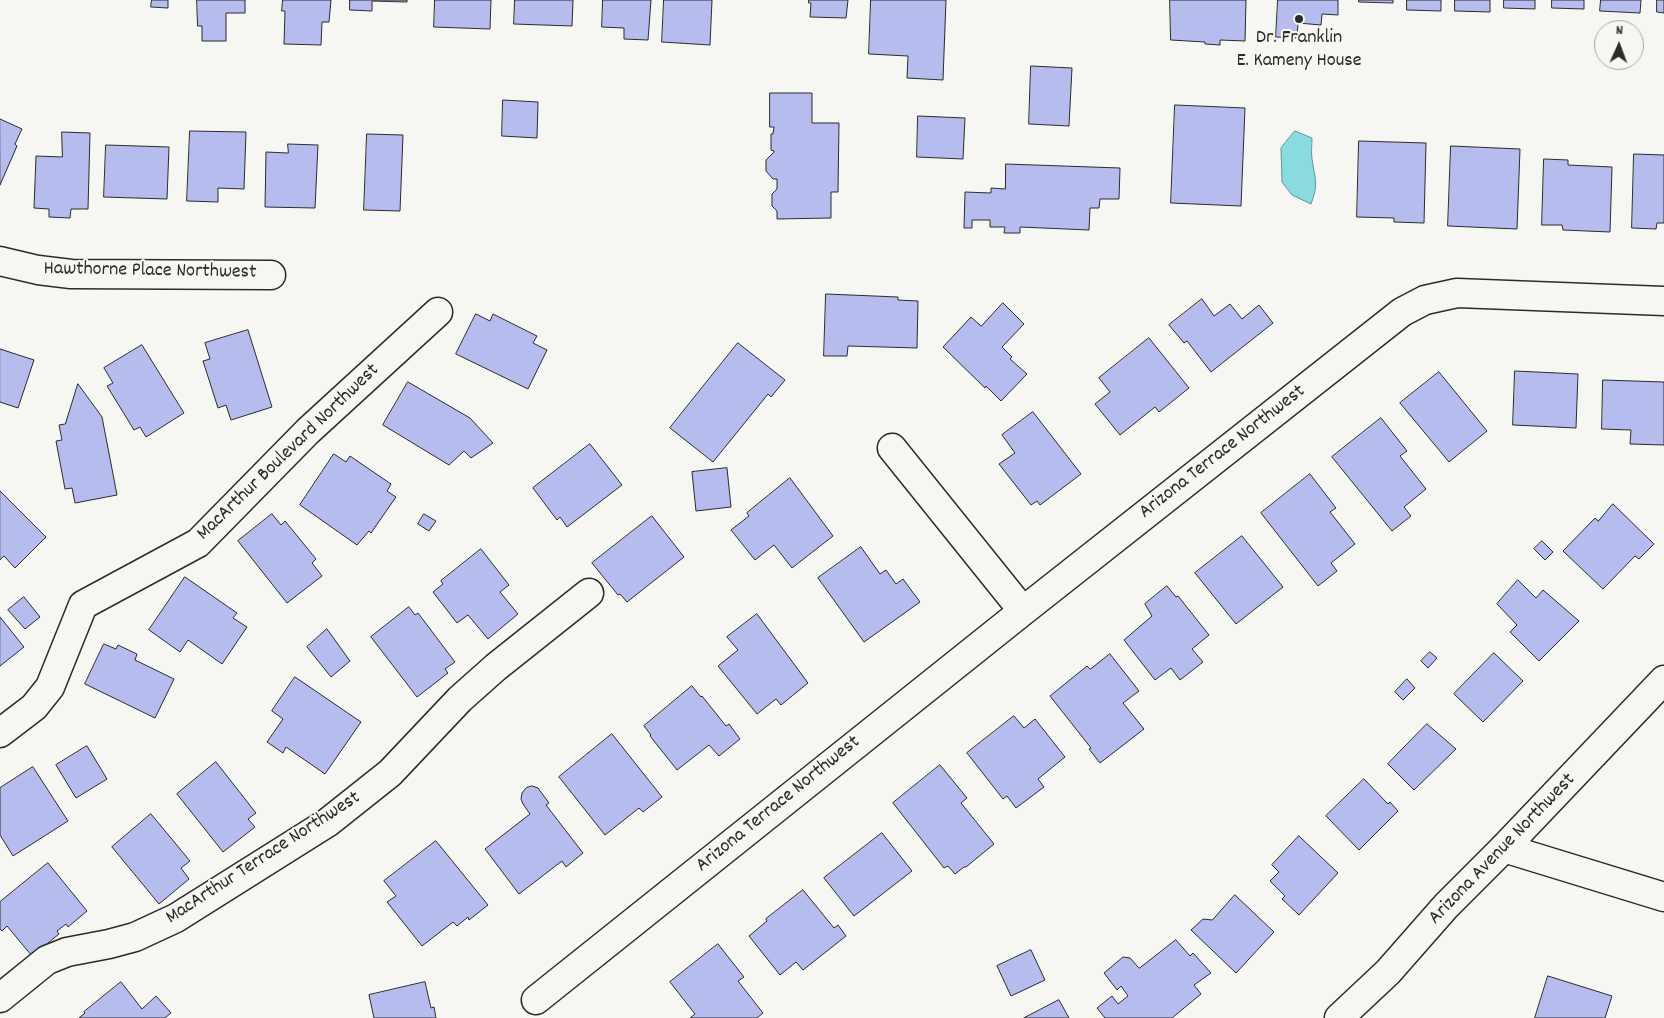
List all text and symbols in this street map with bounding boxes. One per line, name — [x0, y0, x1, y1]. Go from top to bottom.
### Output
marker: Dr. Franklin E. Kameny House — [1293, 13, 1305, 25]
north arrow — [1594, 20, 1644, 70]
text: N — [1616, 21, 1623, 41]
place label: Dr. Franklin E. Kameny House — [1236, 27, 1362, 74]
street label: Hawthorne Place Northwest — [43, 258, 257, 286]
street label: MacArthur Boulevard Northwest — [193, 359, 385, 547]
street label: Arizona Terrace Northwest — [1135, 381, 1311, 525]
street label: Arizona Terrace Northwest — [692, 731, 866, 879]
street label: Arizona Avenue Northwest — [1424, 769, 1582, 931]
street label: MacArthur Terrace Northwest — [162, 787, 366, 931]

